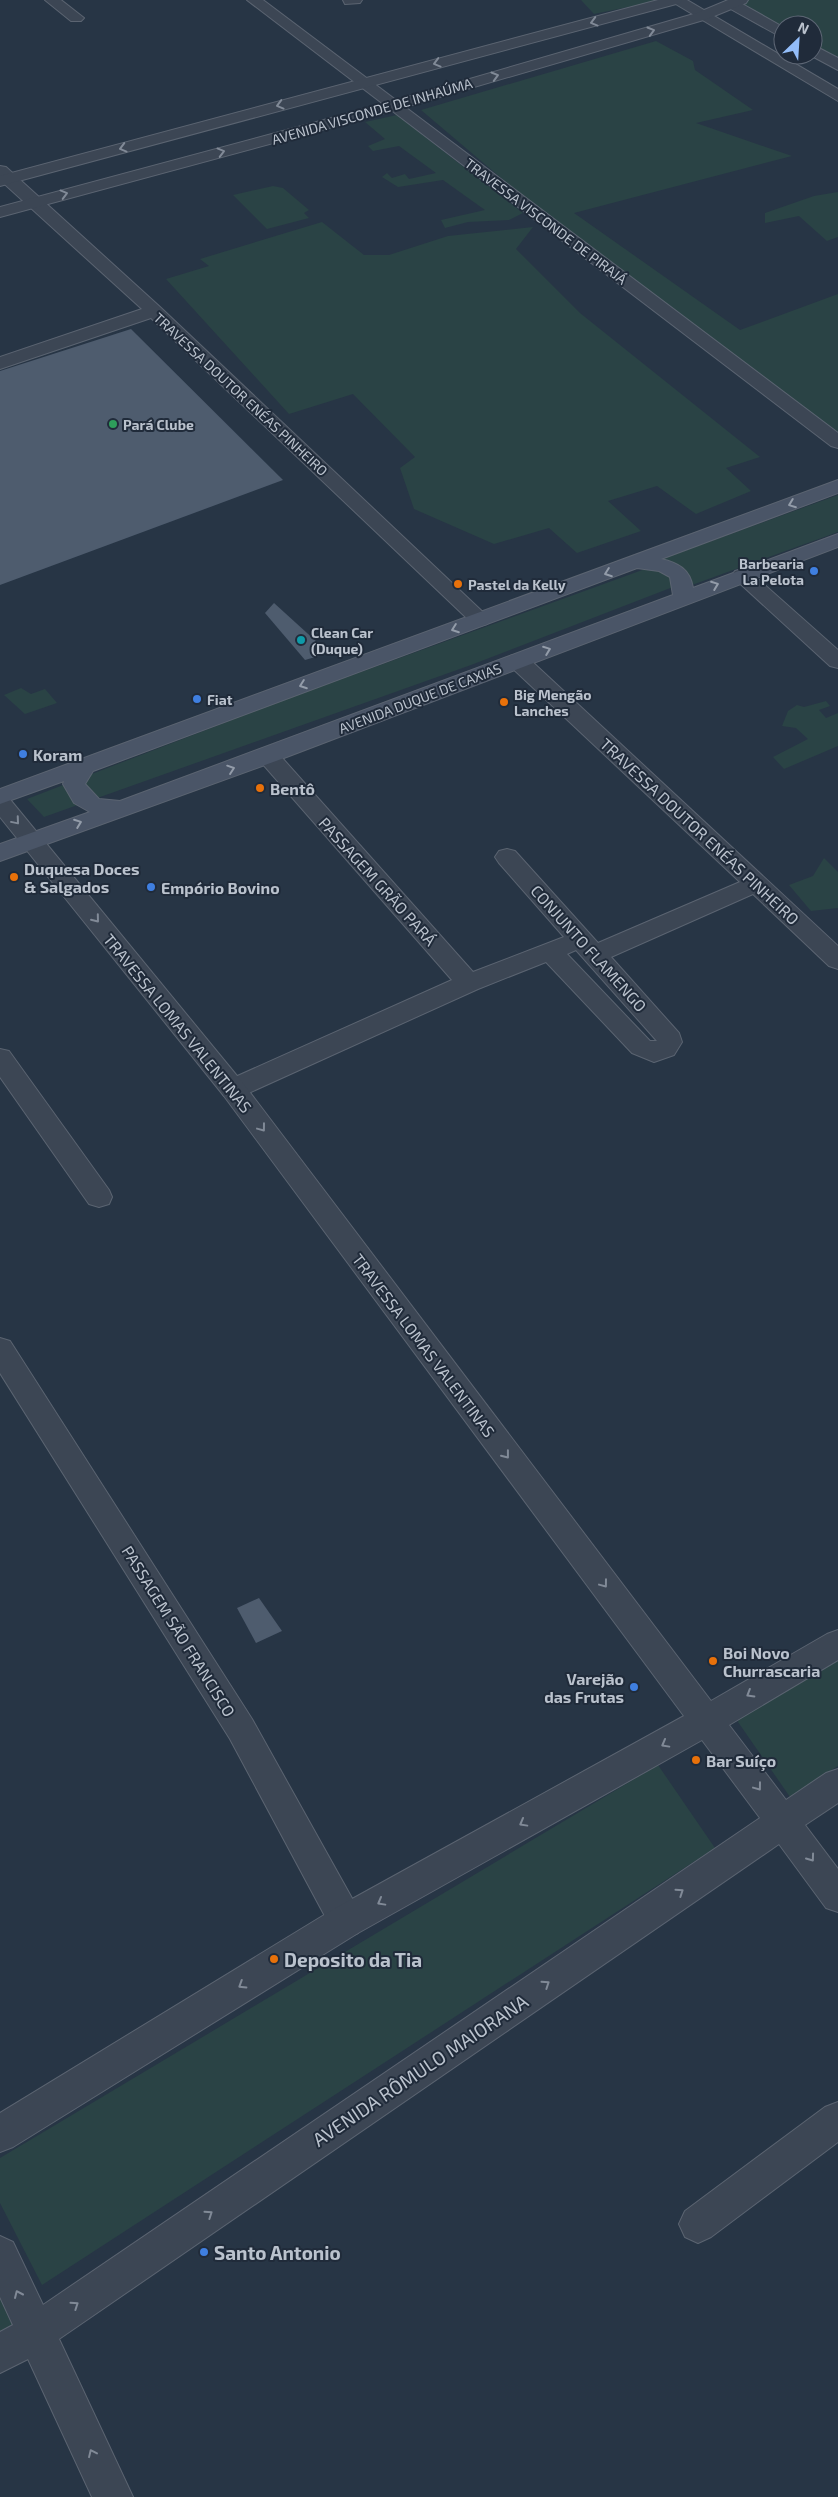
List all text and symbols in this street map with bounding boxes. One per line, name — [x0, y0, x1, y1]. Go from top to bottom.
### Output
north arrow — [773, 15, 823, 65]
one-way arrow — [590, 16, 598, 26]
text: N — [796, 18, 812, 38]
one-way arrow — [647, 26, 655, 36]
one-way arrow — [433, 58, 441, 68]
one-way arrow — [491, 72, 499, 82]
street label: AVENIDA VISCONDE DE INHAÚMA — [270, 74, 475, 148]
one-way arrow — [276, 100, 284, 110]
one-way arrow — [119, 142, 127, 152]
one-way arrow — [216, 148, 224, 158]
street label: TRAVESSA VISCONDE DE PIRAJÁ — [462, 154, 631, 288]
one-way arrow — [59, 190, 67, 200]
street label: TRAVESSA DOUTOR ENÉAS PINHEIRO — [151, 309, 331, 479]
place label: Pará Clube — [123, 416, 194, 433]
marker: Pará Clube — [107, 418, 119, 430]
one-way arrow — [789, 498, 797, 508]
place label: Barbearia La Pelota — [739, 555, 804, 588]
marker: Barbearia La Pelota — [808, 565, 820, 577]
one-way arrow — [604, 567, 612, 577]
place label: Pastel da Kelly — [468, 576, 566, 593]
marker: Pastel da Kelly — [452, 578, 464, 590]
one-way arrow — [710, 581, 719, 591]
one-way arrow — [451, 623, 460, 633]
place label: Clean Car (Duque) — [311, 624, 373, 657]
marker: Clean Car (Duque) — [295, 634, 307, 646]
one-way arrow — [542, 646, 551, 656]
street label: AVENIDA DUQUE DE CAXIAS — [336, 659, 504, 737]
one-way arrow — [299, 679, 307, 689]
place label: Big Mengão Lanches — [514, 686, 591, 719]
place label: Fiat — [207, 691, 233, 708]
marker: Fiat — [191, 693, 203, 705]
marker: Big Mengão Lanches — [498, 696, 510, 708]
street label: TRAVESSA DOUTOR ENÉAS PINHEIRO — [597, 734, 803, 928]
place label: Koram — [33, 745, 82, 764]
marker: Koram — [17, 748, 29, 760]
one-way arrow — [226, 765, 235, 775]
place label: Bentô — [270, 779, 315, 798]
marker: Bentô — [254, 782, 266, 794]
street label: PASSAGEM GRÃO PARÁ — [315, 813, 441, 949]
one-way arrow — [10, 815, 19, 824]
one-way arrow — [73, 819, 82, 829]
place label: Duquesa Doces & Salgados — [24, 859, 139, 896]
marker: Duquesa Doces & Salgados — [8, 871, 20, 883]
place label: Empório Bovino — [161, 878, 280, 897]
marker: Empório Bovino — [145, 881, 157, 893]
street label: CONJUNTO FLAMENGO — [527, 881, 651, 1015]
one-way arrow — [90, 914, 99, 923]
street label: TRAVESSA LOMAS VALENTINAS — [100, 930, 256, 1116]
one-way arrow — [257, 1122, 265, 1131]
street label: TRAVESSA LOMAS VALENTINAS — [349, 1250, 499, 1440]
one-way arrow — [500, 1449, 509, 1459]
street label: PASSAGEM SÃO FRANCISCO — [118, 1542, 240, 1720]
one-way arrow — [599, 1578, 607, 1587]
place label: Boi Novo Churrascaria — [723, 1643, 820, 1680]
marker: Boi Novo Churrascaria — [707, 1655, 719, 1667]
place label: Varejão das Frutas — [544, 1669, 624, 1706]
marker: Varejão das Frutas — [628, 1681, 640, 1693]
one-way arrow — [747, 1688, 756, 1698]
one-way arrow — [662, 1738, 671, 1748]
place label: Bar Suíço — [706, 1751, 776, 1772]
marker: Bar Suíço — [690, 1754, 702, 1766]
one-way arrow — [752, 1781, 761, 1791]
one-way arrow — [520, 1817, 529, 1827]
one-way arrow — [805, 1852, 813, 1861]
one-way arrow — [674, 1889, 684, 1898]
one-way arrow — [378, 1896, 387, 1906]
place label: Deposito da Tia — [284, 1948, 422, 1971]
marker: Deposito da Tia — [268, 1953, 280, 1965]
one-way arrow — [238, 1979, 247, 1989]
one-way arrow — [540, 1981, 550, 1990]
street label: AVENIDA RÔMULO MAIORANA — [308, 1989, 532, 2151]
one-way arrow — [204, 2211, 213, 2220]
place label: Santo Antonio — [214, 2241, 341, 2264]
marker: Santo Antonio — [198, 2246, 210, 2258]
one-way arrow — [13, 2290, 24, 2299]
one-way arrow — [70, 2302, 79, 2311]
one-way arrow — [88, 2449, 98, 2458]

